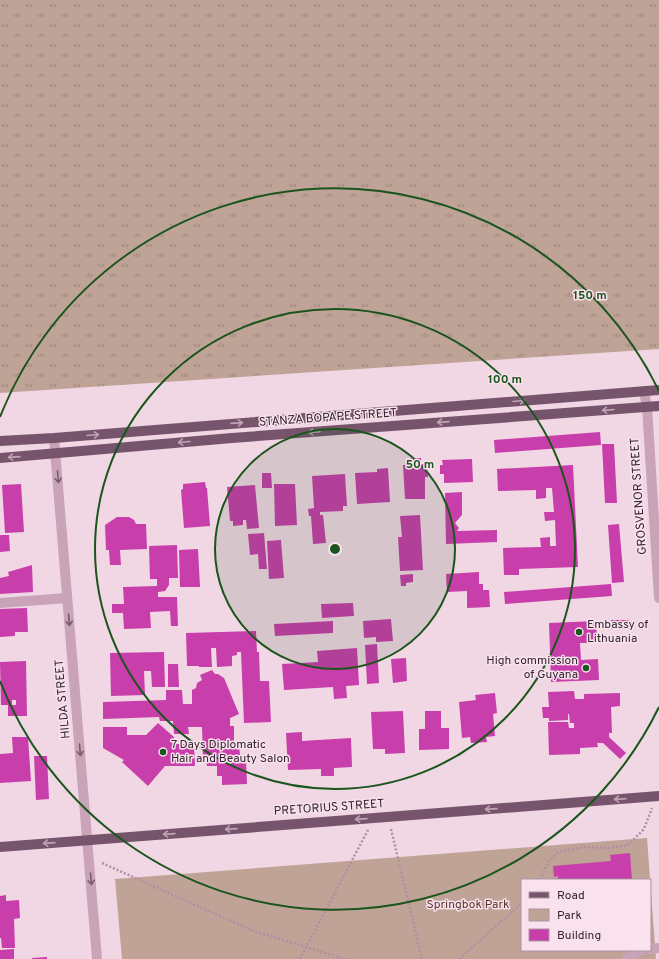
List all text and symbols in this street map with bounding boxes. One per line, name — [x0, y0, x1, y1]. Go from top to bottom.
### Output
text: 150 m — [573, 288, 607, 304]
text: 100 m — [488, 372, 522, 388]
one-way arrow — [512, 398, 525, 405]
street label: STANZA BOPAPE STREET — [258, 405, 398, 431]
one-way arrow — [602, 407, 615, 414]
one-way arrow — [230, 419, 243, 426]
one-way arrow — [437, 419, 450, 426]
one-way arrow — [308, 429, 321, 436]
one-way arrow — [86, 431, 99, 438]
street label: GROSVENOR STREET — [627, 437, 651, 555]
one-way arrow — [178, 439, 191, 446]
one-way arrow — [8, 453, 21, 460]
text: 50 m — [406, 457, 434, 473]
one-way arrow — [54, 470, 61, 483]
centre of rings — [328, 542, 342, 556]
one-way arrow — [66, 613, 73, 626]
place label: Embassy of Lithuania — [587, 617, 648, 647]
marker: Embassy of Lithuania — [574, 627, 584, 637]
place label: High commission of Guyana — [486, 653, 578, 683]
street label: HILDA STREET — [52, 659, 74, 739]
marker: High commission of Guyana — [581, 663, 591, 673]
place label: 7 Days Diplomatic Hair and Beauty Salon — [171, 737, 290, 767]
one-way arrow — [76, 743, 84, 756]
marker: 7 Days Diplomatic Hair and Beauty Salon — [158, 747, 168, 757]
one-way arrow — [614, 795, 627, 802]
street label: PRETORIUS STREET — [273, 796, 385, 820]
one-way arrow — [484, 805, 497, 812]
one-way arrow — [355, 815, 368, 822]
one-way arrow — [225, 825, 238, 832]
one-way arrow — [163, 830, 176, 837]
one-way arrow — [43, 839, 56, 846]
one-way arrow — [87, 872, 94, 885]
legend — [521, 879, 651, 951]
text: Road — [557, 888, 585, 904]
park label: Springbok Park — [427, 897, 509, 913]
text: Park — [557, 908, 582, 924]
text: Building — [557, 928, 601, 944]

